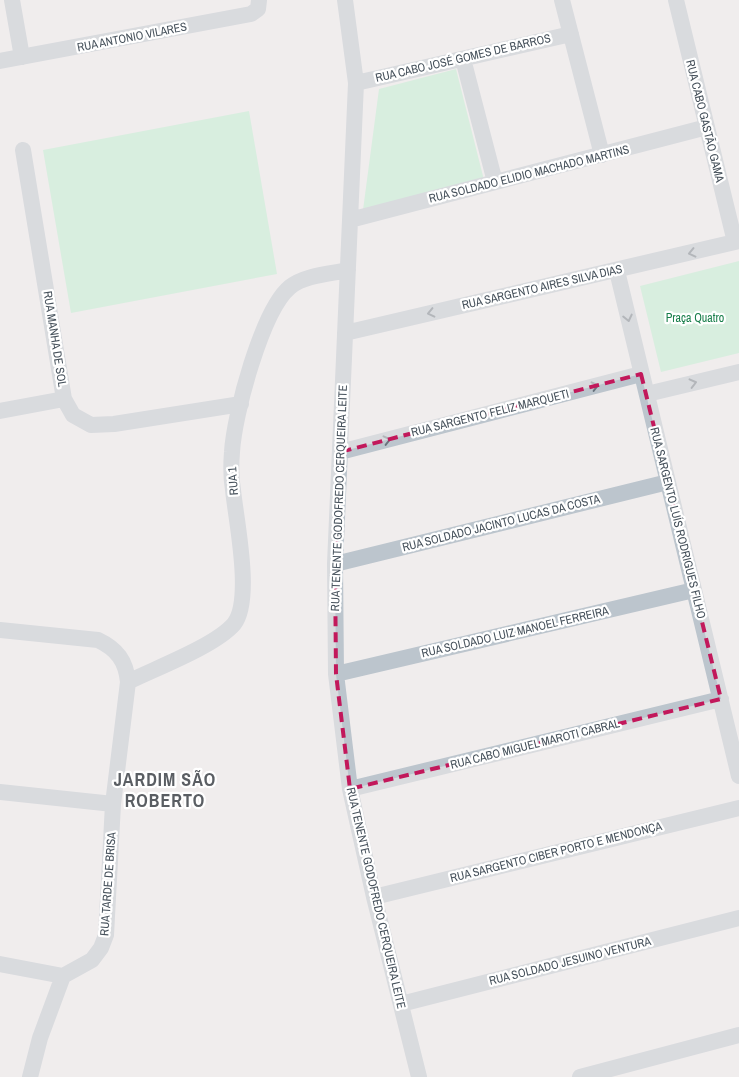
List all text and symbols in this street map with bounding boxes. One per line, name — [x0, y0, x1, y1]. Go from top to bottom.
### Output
street label: RUA ANTONIO VILARES — [76, 18, 189, 55]
street label: RUA CABO JOSÉ GOMES DE BARROS — [374, 30, 553, 86]
street label: RUA CABO GASTÃO GAMA — [682, 58, 728, 184]
street label: RUA SOLDADO ELIDIO MACHADO MARTINS — [427, 141, 631, 207]
one-way arrow — [687, 247, 696, 258]
street label: RUA SARGENTO AIRES SILVA DIAS — [460, 261, 624, 313]
street label: RUA MANHA DE SOL — [40, 290, 71, 389]
one-way arrow — [426, 307, 435, 318]
park label: Praça Quatro — [666, 310, 724, 326]
one-way arrow — [622, 314, 633, 322]
one-way arrow — [688, 378, 697, 389]
one-way arrow — [591, 381, 600, 392]
street label: RUA TENENTE GODOFREDO CERQUEIRA LEITE — [327, 384, 351, 612]
street label: RUA SARGENTO FELIZ MARQUETI — [409, 386, 571, 440]
street label: RUA SARGENTO LUÍS RODRIGUES FILHO — [646, 426, 710, 621]
one-way arrow — [383, 435, 391, 445]
street label: RUA 1 — [224, 466, 242, 496]
street label: RUA SOLDADO JACINTO LUCAS DA COSTA — [401, 491, 602, 555]
street label: RUA SOLDADO LUIZ MANOEL FERREIRA — [420, 603, 611, 661]
street label: RUA CABO MIGUEL MAROTI CABRAL — [449, 715, 622, 773]
district label: JARDIM SÃO ROBERTO — [114, 767, 216, 813]
street label: RUA TENENTE GODOFREDO CERQUEIRA LEITE — [343, 786, 409, 1010]
street label: RUA SARGENTO CIBER PORTO E MENDONÇA — [448, 818, 664, 886]
street label: RUA TARDE DE BRISA — [96, 831, 120, 936]
street label: RUA SOLDADO JESUINO VENTURA — [487, 933, 653, 989]

